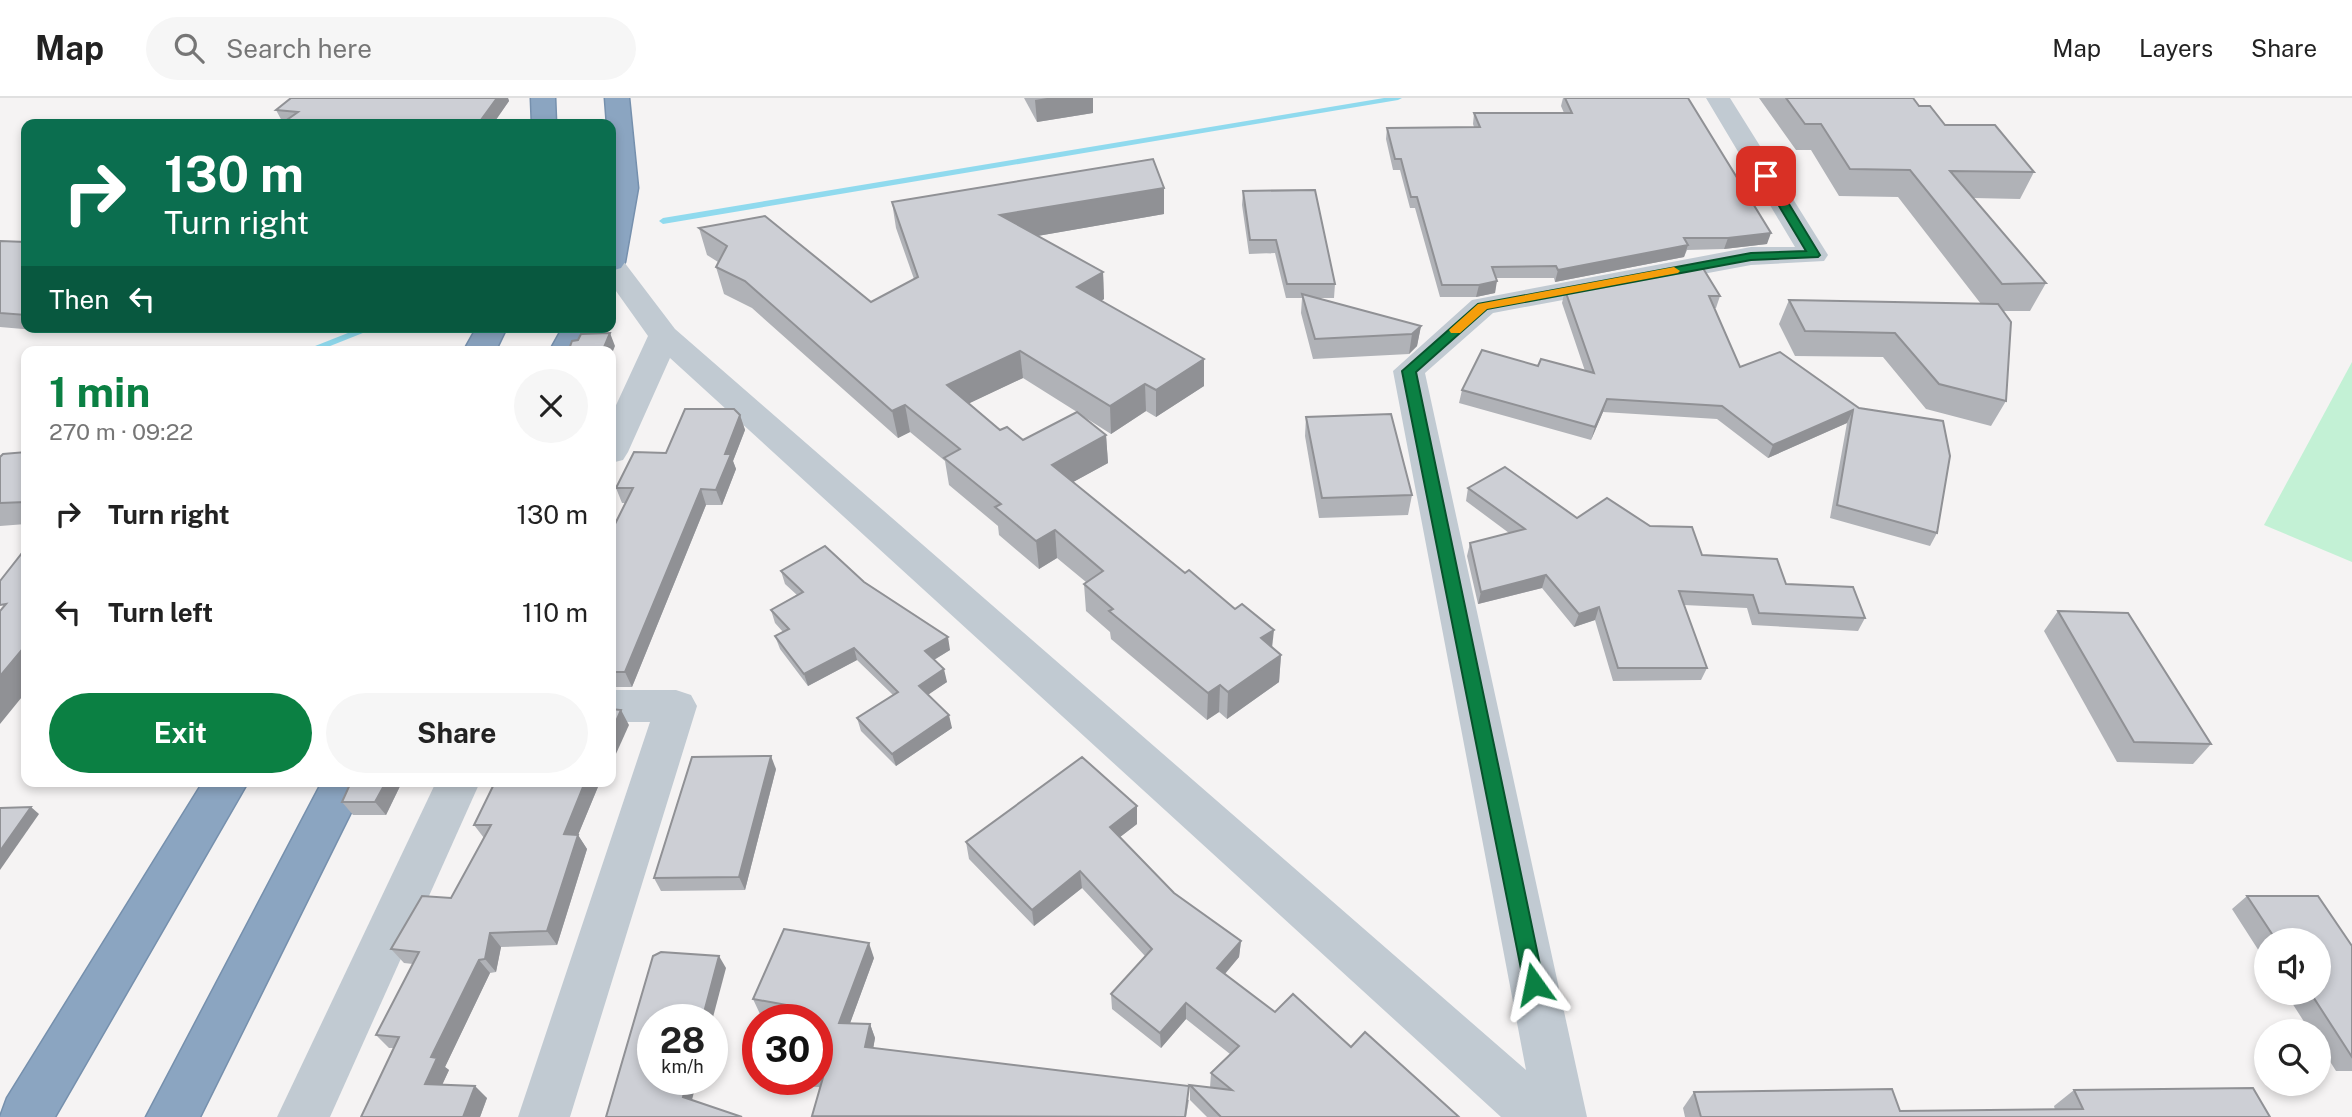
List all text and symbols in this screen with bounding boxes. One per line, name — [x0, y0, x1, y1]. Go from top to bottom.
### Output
search box — [146, 17, 636, 80]
text: Map — [35, 29, 104, 67]
icon: search — [170, 29, 208, 67]
text: Search here — [226, 33, 372, 64]
text: Map — [2052, 34, 2101, 62]
text: Layers — [2139, 34, 2213, 62]
text: Share — [2251, 34, 2317, 62]
text: 130 m — [164, 145, 304, 203]
pin — [1736, 146, 1796, 206]
icon: right — [49, 147, 140, 238]
icon: arrive — [1747, 157, 1785, 195]
text: Turn right — [164, 204, 309, 241]
icon: left — [123, 280, 161, 318]
text: Then — [49, 284, 109, 315]
text: 1 min — [49, 367, 150, 416]
button: close — [514, 369, 588, 443]
text: 270 m · 09:22 — [49, 418, 193, 445]
icon: right — [49, 495, 87, 533]
text: Turn right — [108, 499, 230, 530]
text: 130 m — [516, 499, 588, 530]
icon: left — [49, 593, 87, 631]
text: Turn left — [108, 597, 213, 628]
text: 110 m — [522, 597, 588, 628]
button: Exit — [49, 693, 312, 773]
button: Share — [326, 693, 588, 773]
map controls — [2254, 928, 2331, 1096]
button: sound — [2254, 928, 2331, 1005]
position arrow — [1497, 947, 1571, 1021]
speed limit sign: 30 — [742, 1004, 833, 1095]
button: search — [2254, 1019, 2331, 1096]
text: 28 — [660, 1020, 705, 1061]
text: km/h — [661, 1056, 704, 1077]

